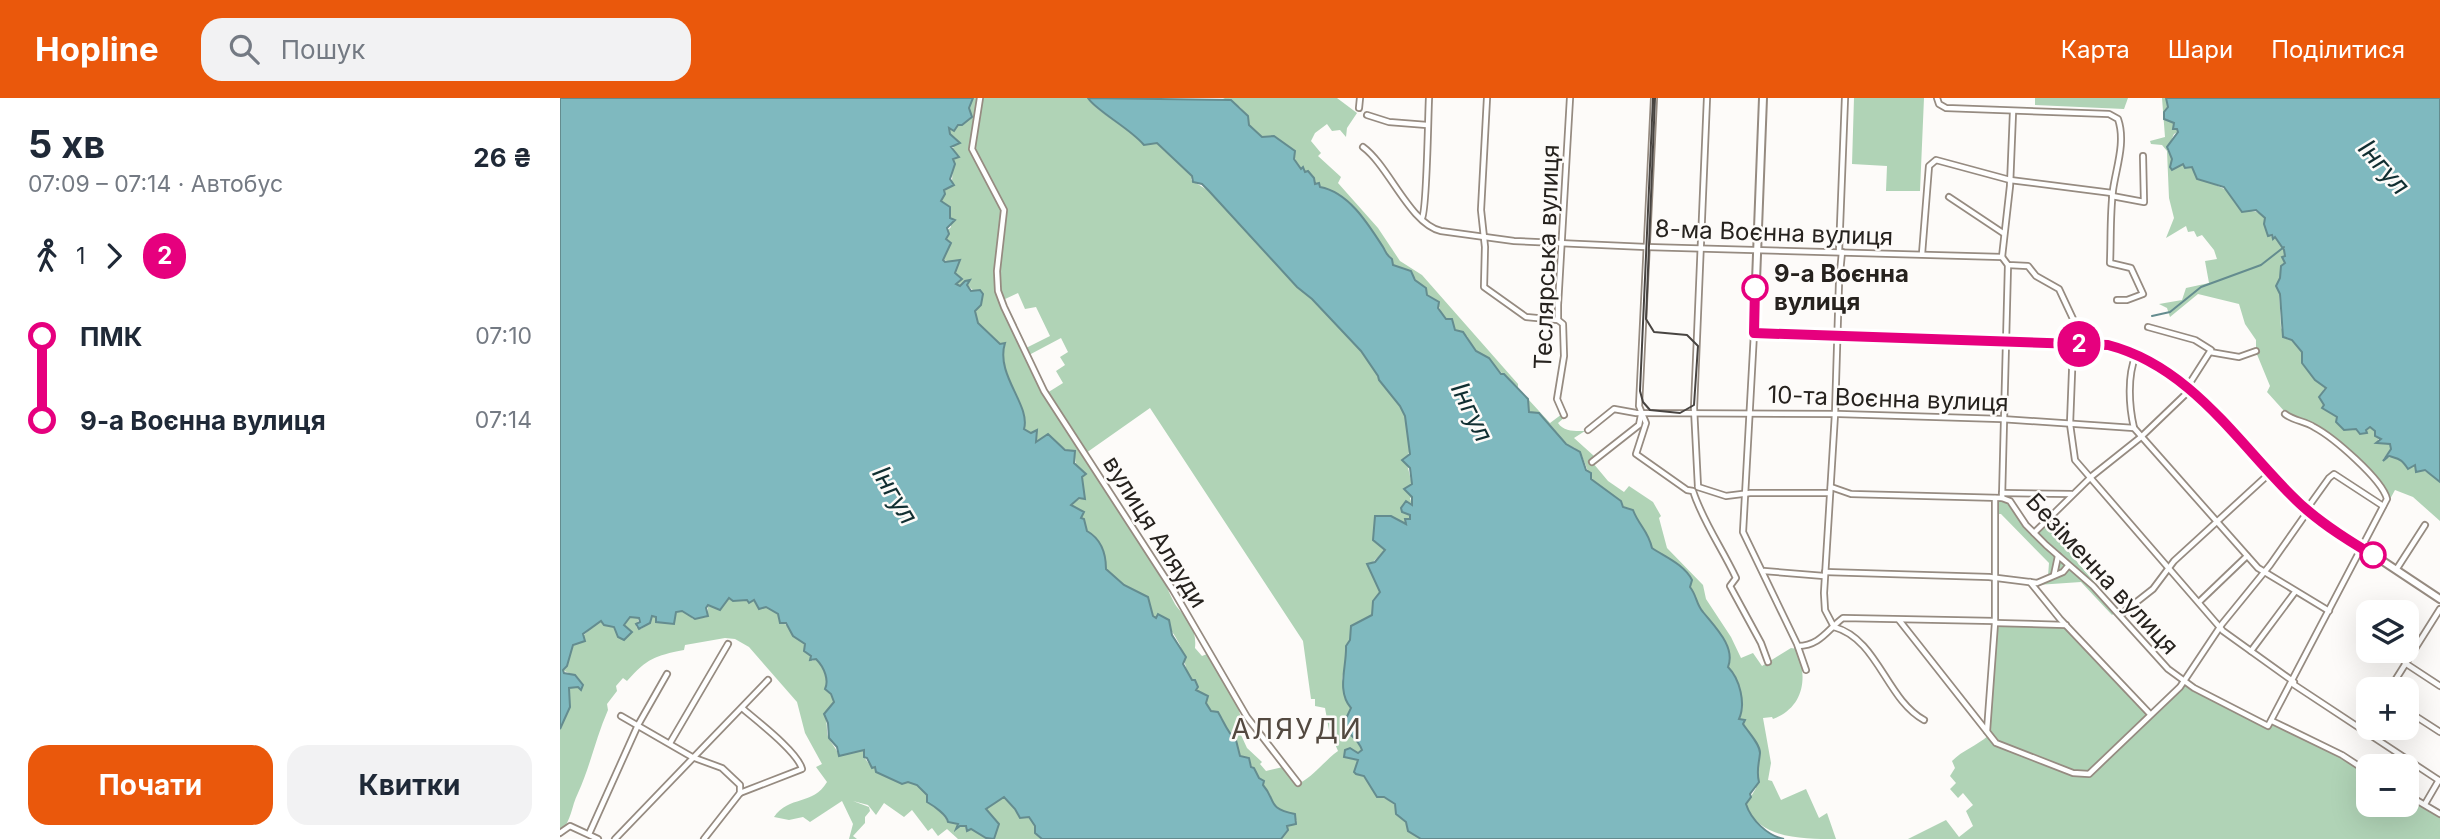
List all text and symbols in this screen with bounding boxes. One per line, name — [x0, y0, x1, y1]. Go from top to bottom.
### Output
search box — [201, 18, 691, 81]
text: Hopline — [35, 29, 159, 69]
icon: search — [225, 30, 263, 68]
text: Пошук — [281, 34, 365, 65]
text: Карта — [2061, 35, 2130, 64]
text: Шари — [2168, 35, 2233, 64]
text: Поділитися — [2271, 35, 2405, 64]
text: 5 хв — [28, 121, 105, 167]
water label: Інгул — [2352, 133, 2417, 200]
text: 26 ₴ — [473, 142, 532, 173]
street label: Теслярська вулиця — [1528, 144, 1565, 370]
text: 07:09 – 07:14 · Автобус — [28, 170, 283, 198]
street label: 8-ма Воєнна вулиця — [1654, 214, 1894, 251]
icon: walk — [28, 237, 66, 275]
icon: forward — [95, 237, 133, 275]
text: 2 — [157, 241, 172, 270]
text: 1 — [76, 242, 85, 270]
place label: 9-а Воєнна вулиця — [1774, 259, 1909, 316]
marker: 9-а Воєнна вулиця — [1742, 275, 1768, 301]
text: ПМК — [80, 321, 142, 352]
line badge: 2 — [2056, 321, 2102, 367]
text: 07:10 — [475, 322, 532, 350]
text: 2 — [2071, 329, 2087, 358]
water label: Інгул — [1445, 377, 1500, 447]
street label: 10-та Воєнна вулиця — [1767, 380, 2009, 417]
text: 9-а Воєнна вулиця — [80, 405, 326, 436]
text: 07:14 — [475, 406, 532, 434]
street label: вулиця Аляуди — [1097, 451, 1214, 613]
water label: Інгул — [866, 460, 925, 530]
street label: Безіменна вулиця — [2020, 487, 2185, 660]
unlabelled marker — [2360, 542, 2386, 568]
map controls — [2356, 600, 2419, 817]
button: layers — [2356, 600, 2419, 663]
button: + — [2356, 677, 2419, 740]
district label: АЛЯУДИ — [1231, 712, 1363, 746]
button: Почати — [28, 745, 273, 825]
button: Квитки — [287, 745, 532, 825]
button: − — [2356, 754, 2419, 817]

